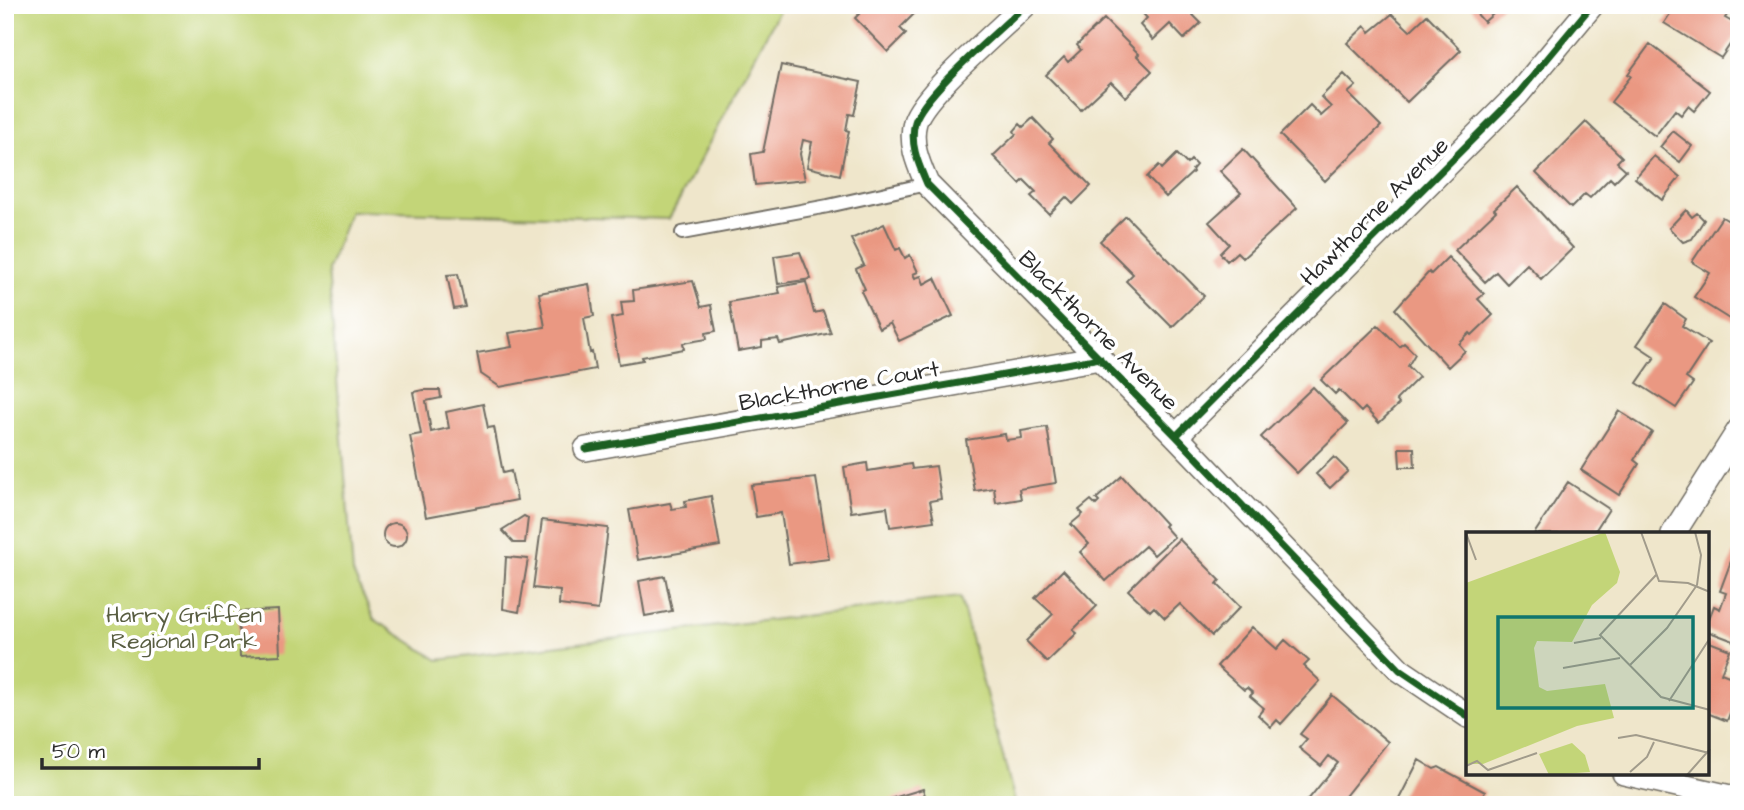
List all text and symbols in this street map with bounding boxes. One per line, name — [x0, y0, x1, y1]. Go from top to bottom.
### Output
street label: Hawthorne Avenue — [1293, 130, 1456, 293]
street label: Blackthorne Avenue — [1011, 244, 1185, 418]
street label: Blackthorne Court — [737, 353, 942, 419]
inset map — [1466, 532, 1709, 775]
park label: Harry Griffen Regional Park — [106, 599, 262, 658]
scale bar — [42, 726, 259, 770]
text: 50 m — [52, 737, 106, 766]

